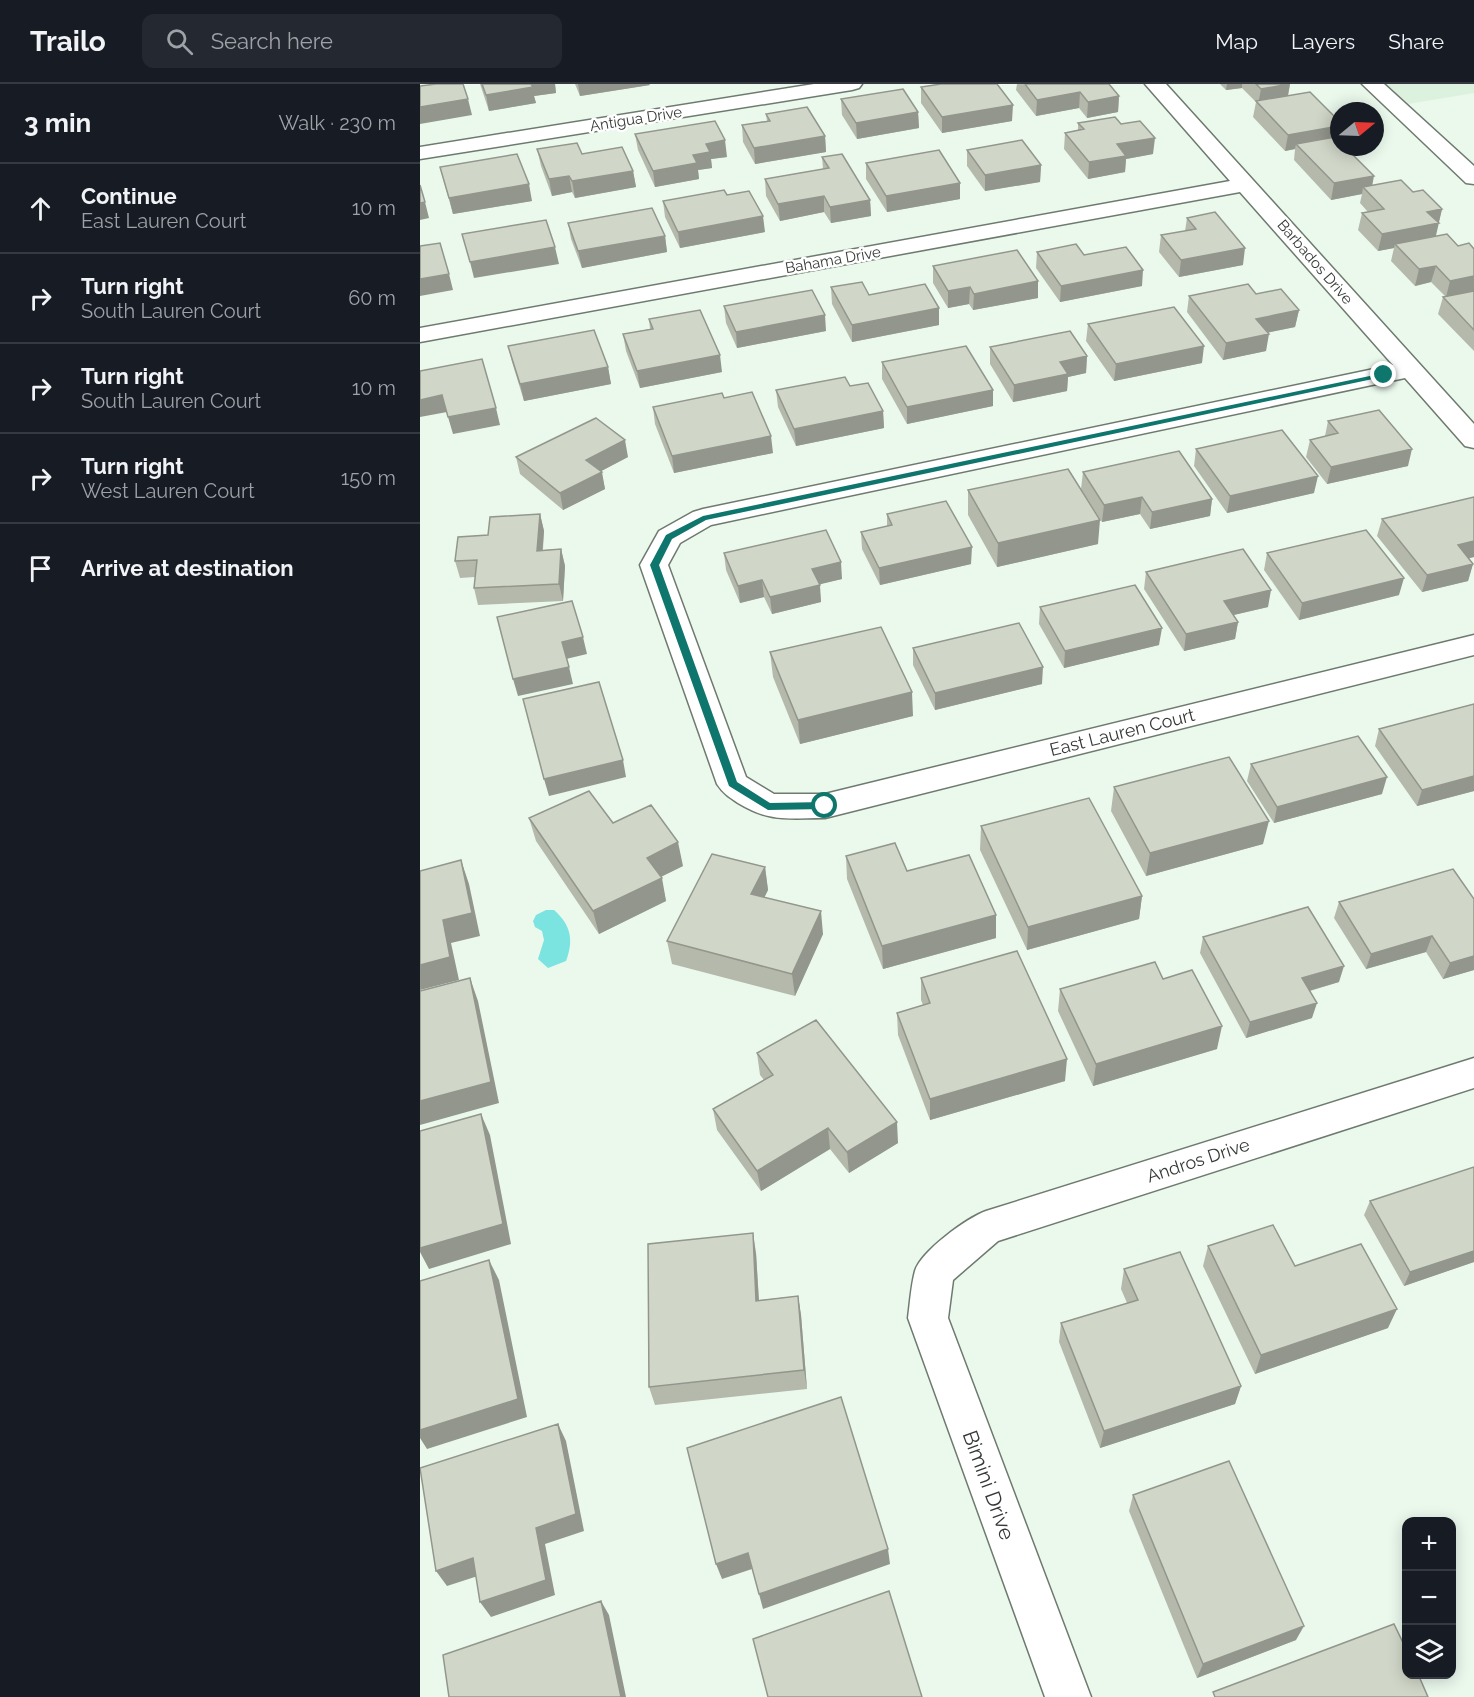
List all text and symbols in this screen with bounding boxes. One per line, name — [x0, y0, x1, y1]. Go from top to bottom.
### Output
search box — [142, 14, 562, 68]
text: Trailo — [30, 25, 106, 58]
icon: search — [163, 25, 196, 58]
text: Search here — [211, 28, 333, 54]
text: Map — [1215, 29, 1258, 54]
text: Layers — [1291, 29, 1355, 54]
text: Share — [1388, 29, 1444, 54]
north arrow — [1330, 102, 1384, 156]
street label: Antigua Drive — [589, 103, 684, 135]
text: 3 min — [24, 108, 91, 138]
text: Walk · 230 m — [278, 111, 396, 135]
text: Continue — [81, 183, 177, 209]
icon: ahead — [24, 192, 57, 225]
text: 10 m — [352, 196, 396, 220]
text: East Lauren Court — [81, 209, 246, 233]
street label: Barbados Drive — [1273, 216, 1357, 308]
street label: Bahama Drive — [784, 243, 882, 277]
text: Turn right — [81, 273, 184, 299]
icon: right — [24, 282, 57, 315]
text: 60 m — [348, 286, 396, 310]
text: South Lauren Court — [81, 299, 261, 323]
route end — [1370, 361, 1396, 387]
text: Turn right — [81, 363, 184, 389]
icon: right — [24, 372, 57, 405]
text: 10 m — [352, 376, 396, 400]
text: South Lauren Court — [81, 389, 261, 413]
text: Turn right — [81, 453, 184, 479]
icon: right — [24, 462, 57, 495]
text: 150 m — [341, 466, 396, 490]
text: West Lauren Court — [81, 479, 255, 503]
icon: arrive — [24, 552, 57, 585]
text: Arrive at destination — [81, 555, 294, 581]
street label: East Lauren Court — [1047, 704, 1197, 760]
route start — [811, 792, 837, 818]
street label: Andros Drive — [1144, 1133, 1252, 1186]
street label: Bimini Drive — [958, 1427, 1020, 1543]
map controls — [1402, 1517, 1456, 1679]
button: + — [1402, 1517, 1456, 1571]
button: − — [1402, 1571, 1456, 1625]
button: layers — [1402, 1625, 1456, 1679]

